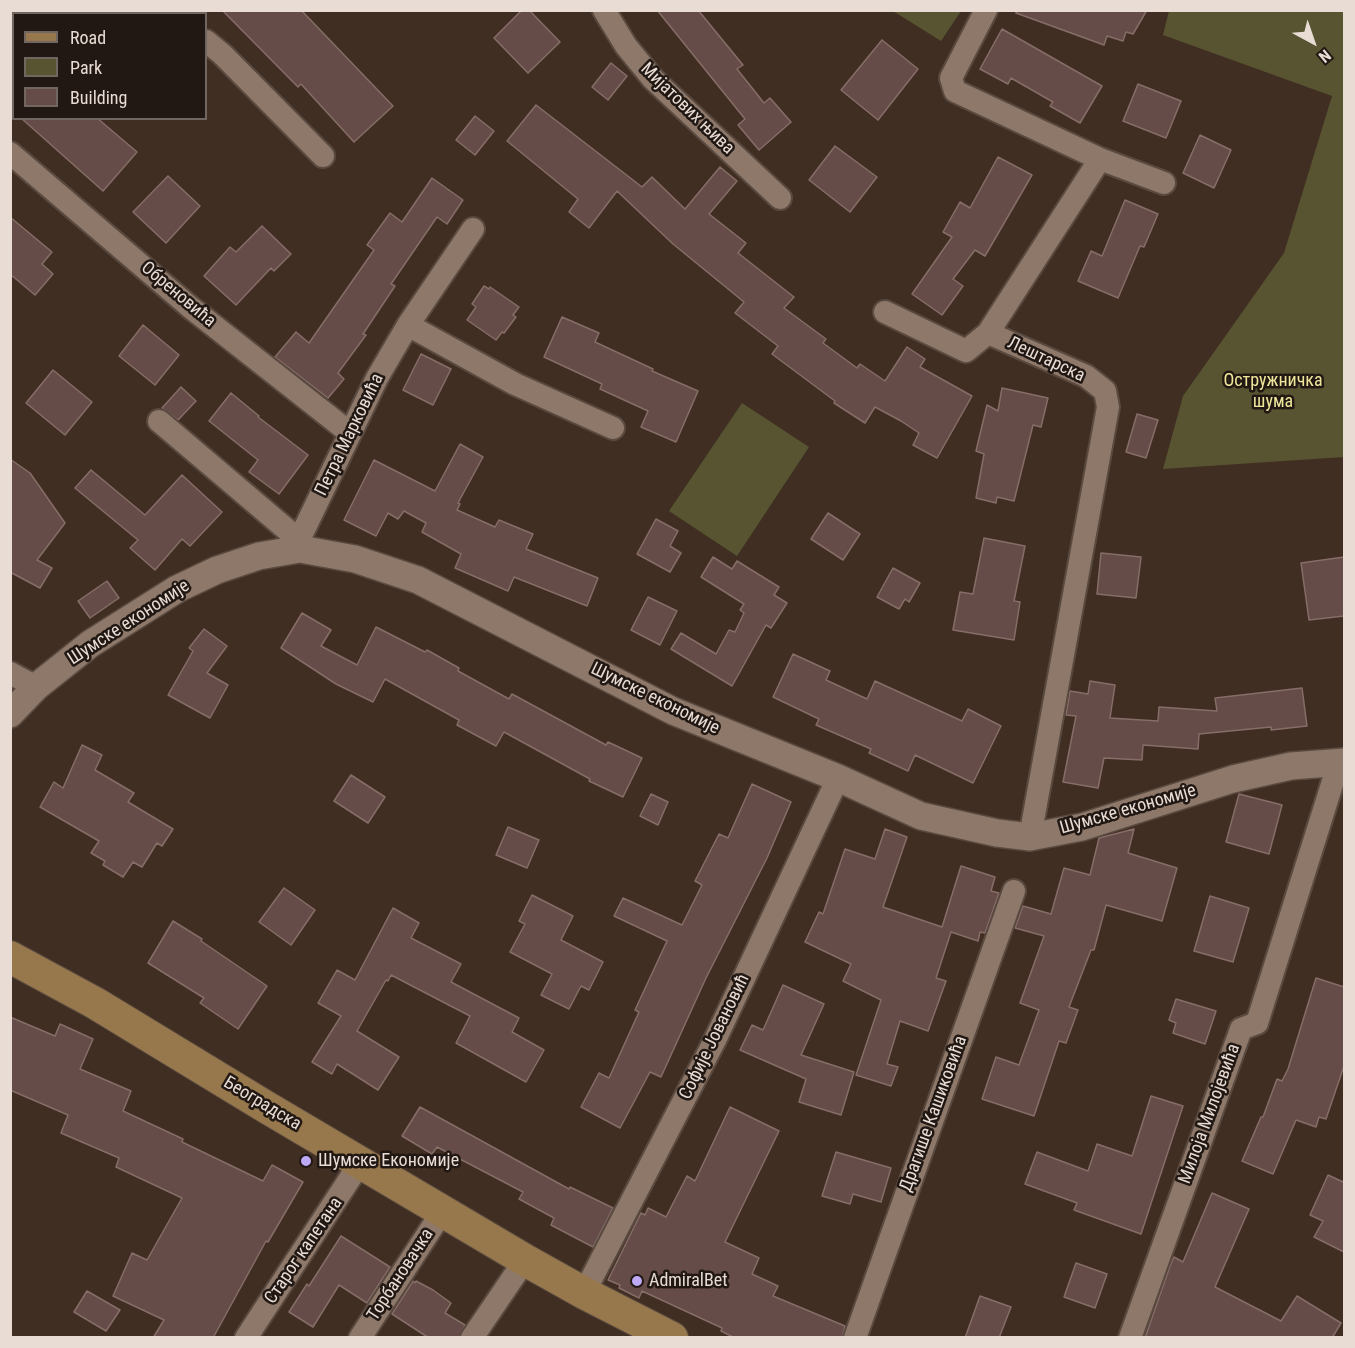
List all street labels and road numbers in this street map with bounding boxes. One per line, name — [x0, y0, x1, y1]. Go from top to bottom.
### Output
street label: Мијатових њива — [636, 59, 738, 159]
street label: Обреновића — [136, 258, 220, 332]
street label: Лештарска — [1004, 333, 1088, 387]
street label: Петра Марковића — [311, 370, 389, 500]
street label: Шумске економије — [64, 576, 194, 670]
street label: Шумске економије — [587, 658, 723, 740]
street label: Шумске економије — [1057, 780, 1199, 840]
street label: Софије Јовановић — [675, 971, 755, 1103]
street label: Драгише Кашиковића — [896, 1033, 972, 1195]
street label: Милоја Милојевића — [1175, 1041, 1245, 1187]
street label: Београдска — [219, 1072, 305, 1136]
street label: Старог капетана — [260, 1194, 348, 1308]
street label: Торбановачка — [363, 1225, 439, 1325]

